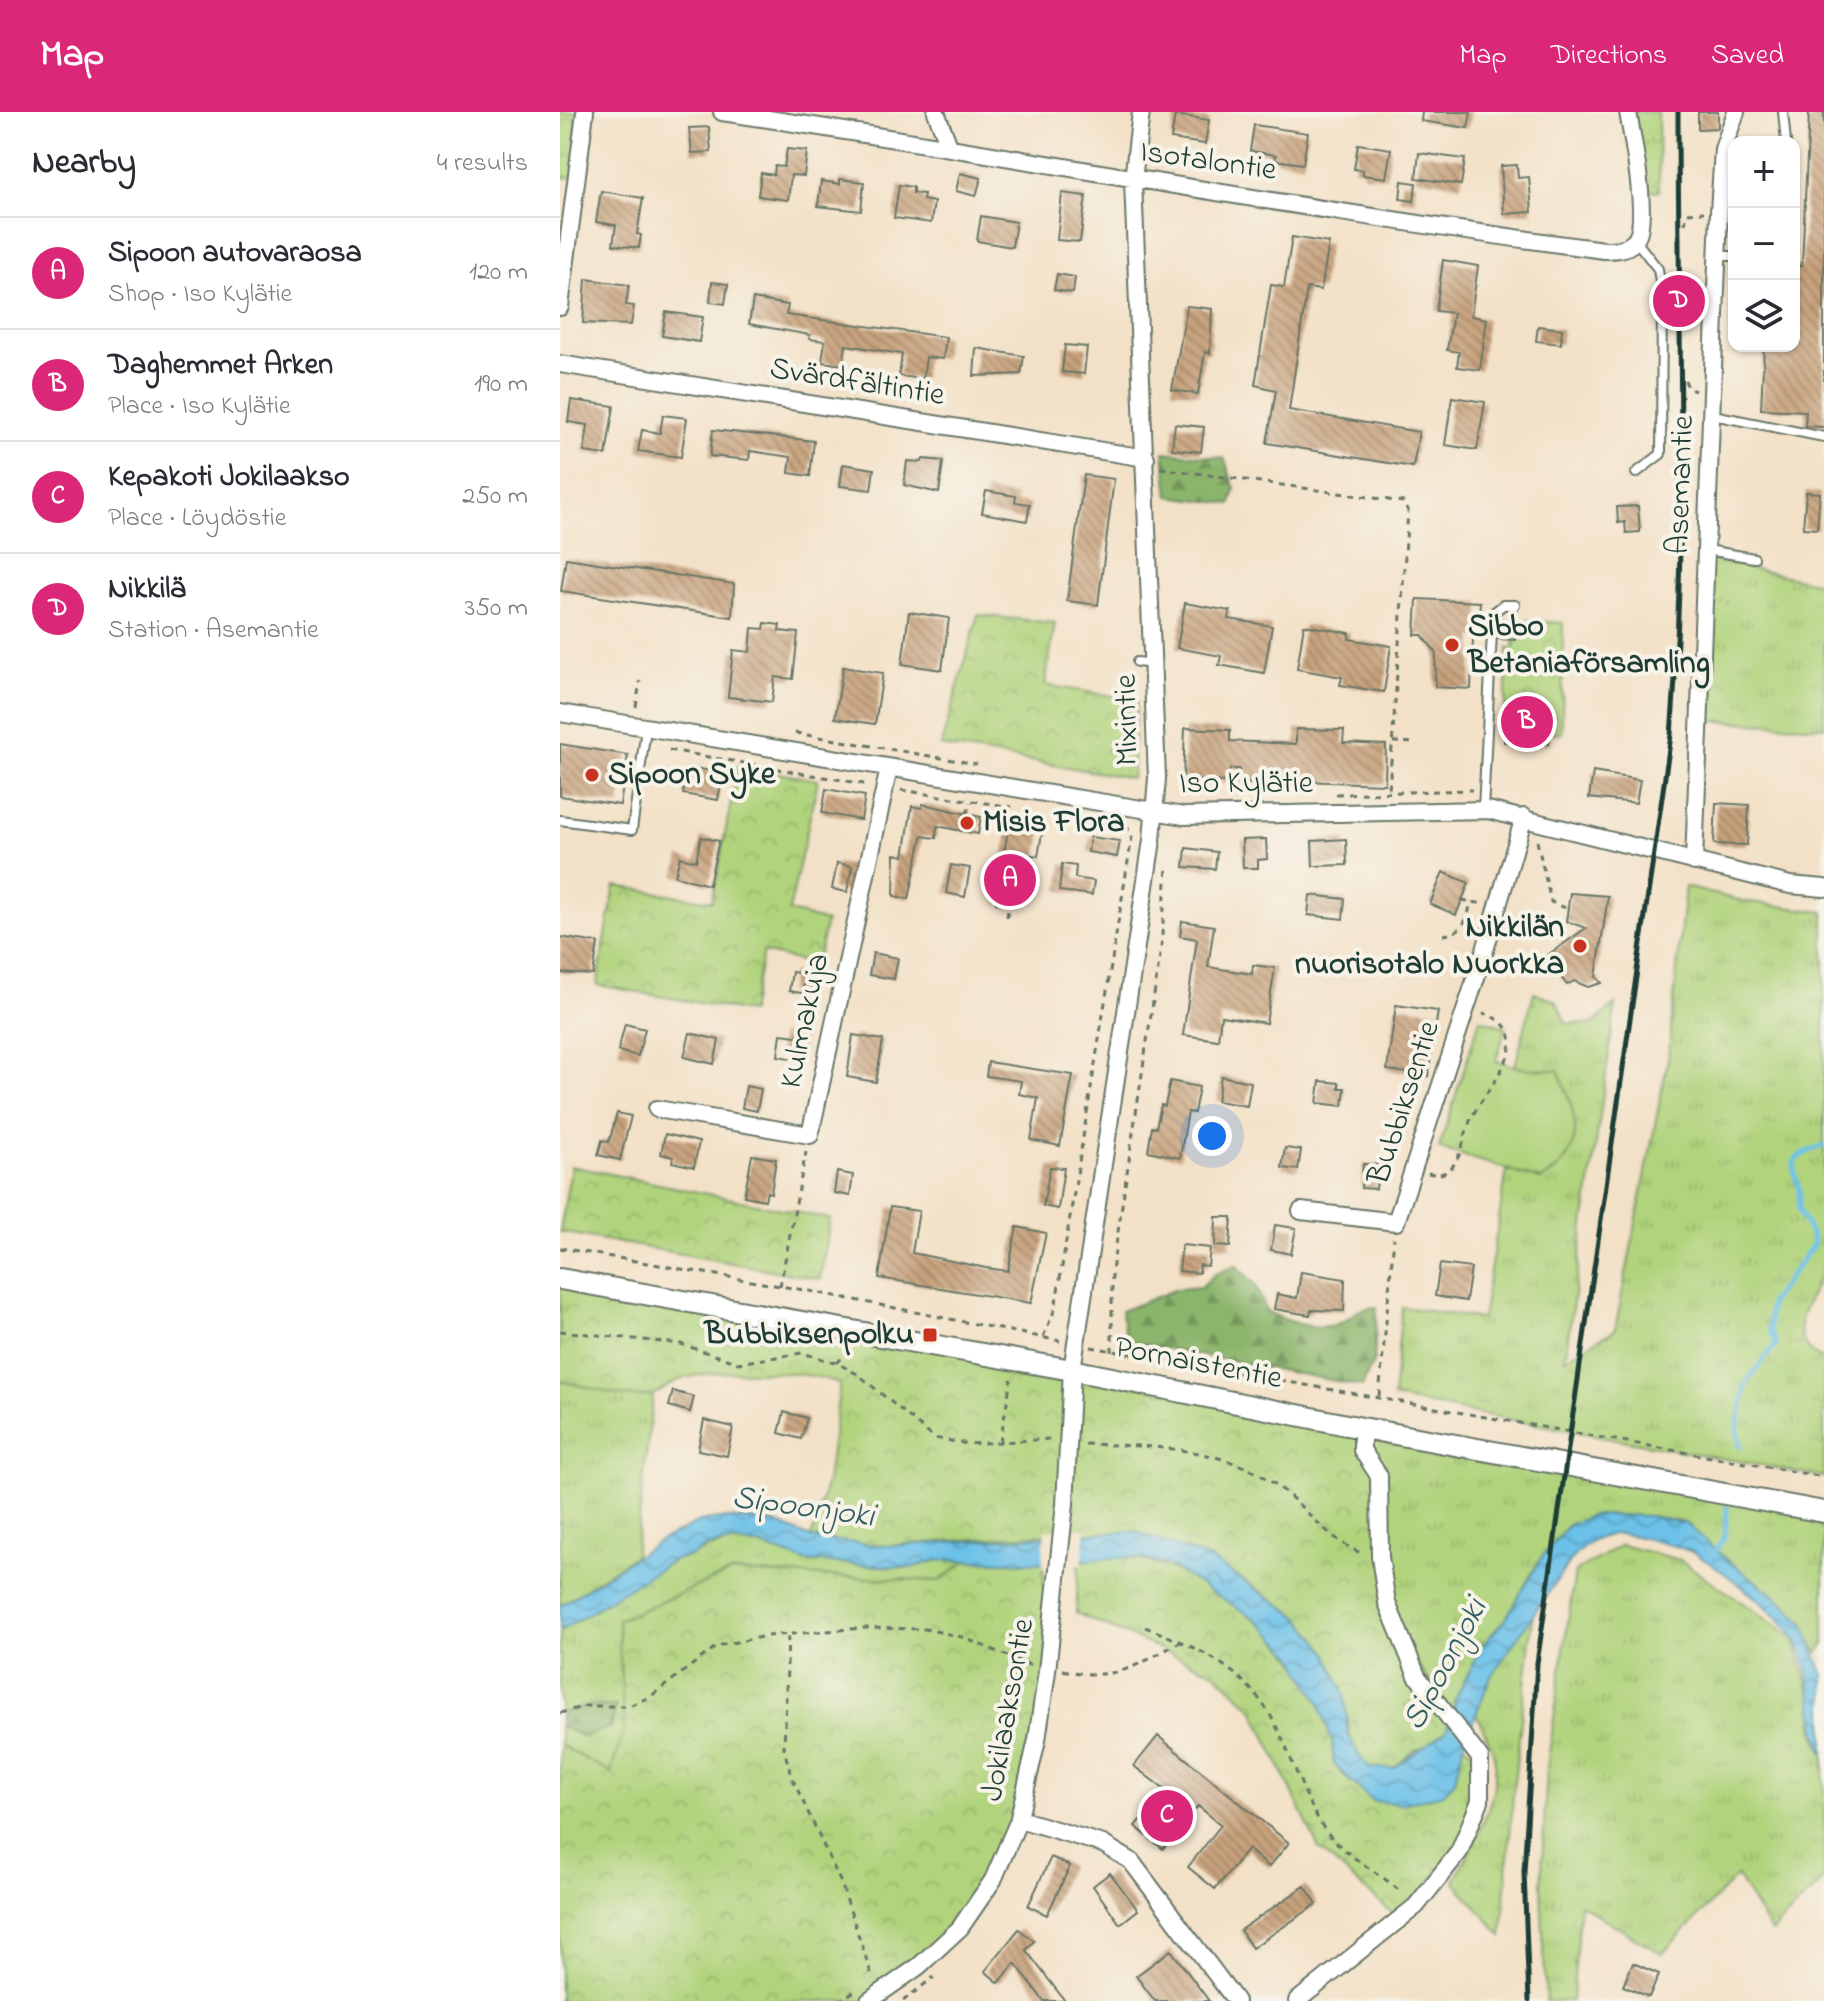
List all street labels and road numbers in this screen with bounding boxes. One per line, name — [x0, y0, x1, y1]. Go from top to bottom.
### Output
street label: Isotalontie — [1137, 129, 1280, 195]
street label: Svärdfältintie — [766, 346, 949, 420]
street label: Asemantie — [1656, 414, 1708, 555]
street label: Mixintie — [1104, 673, 1152, 766]
street label: Iso Kylätie — [1179, 761, 1314, 808]
street label: Kulmakuja — [769, 949, 843, 1093]
street label: Bubbiksentie — [1356, 1014, 1454, 1192]
street label: Pornaistentie — [1110, 1325, 1287, 1403]
street label: Jokilaaksontie — [970, 1614, 1048, 1805]

